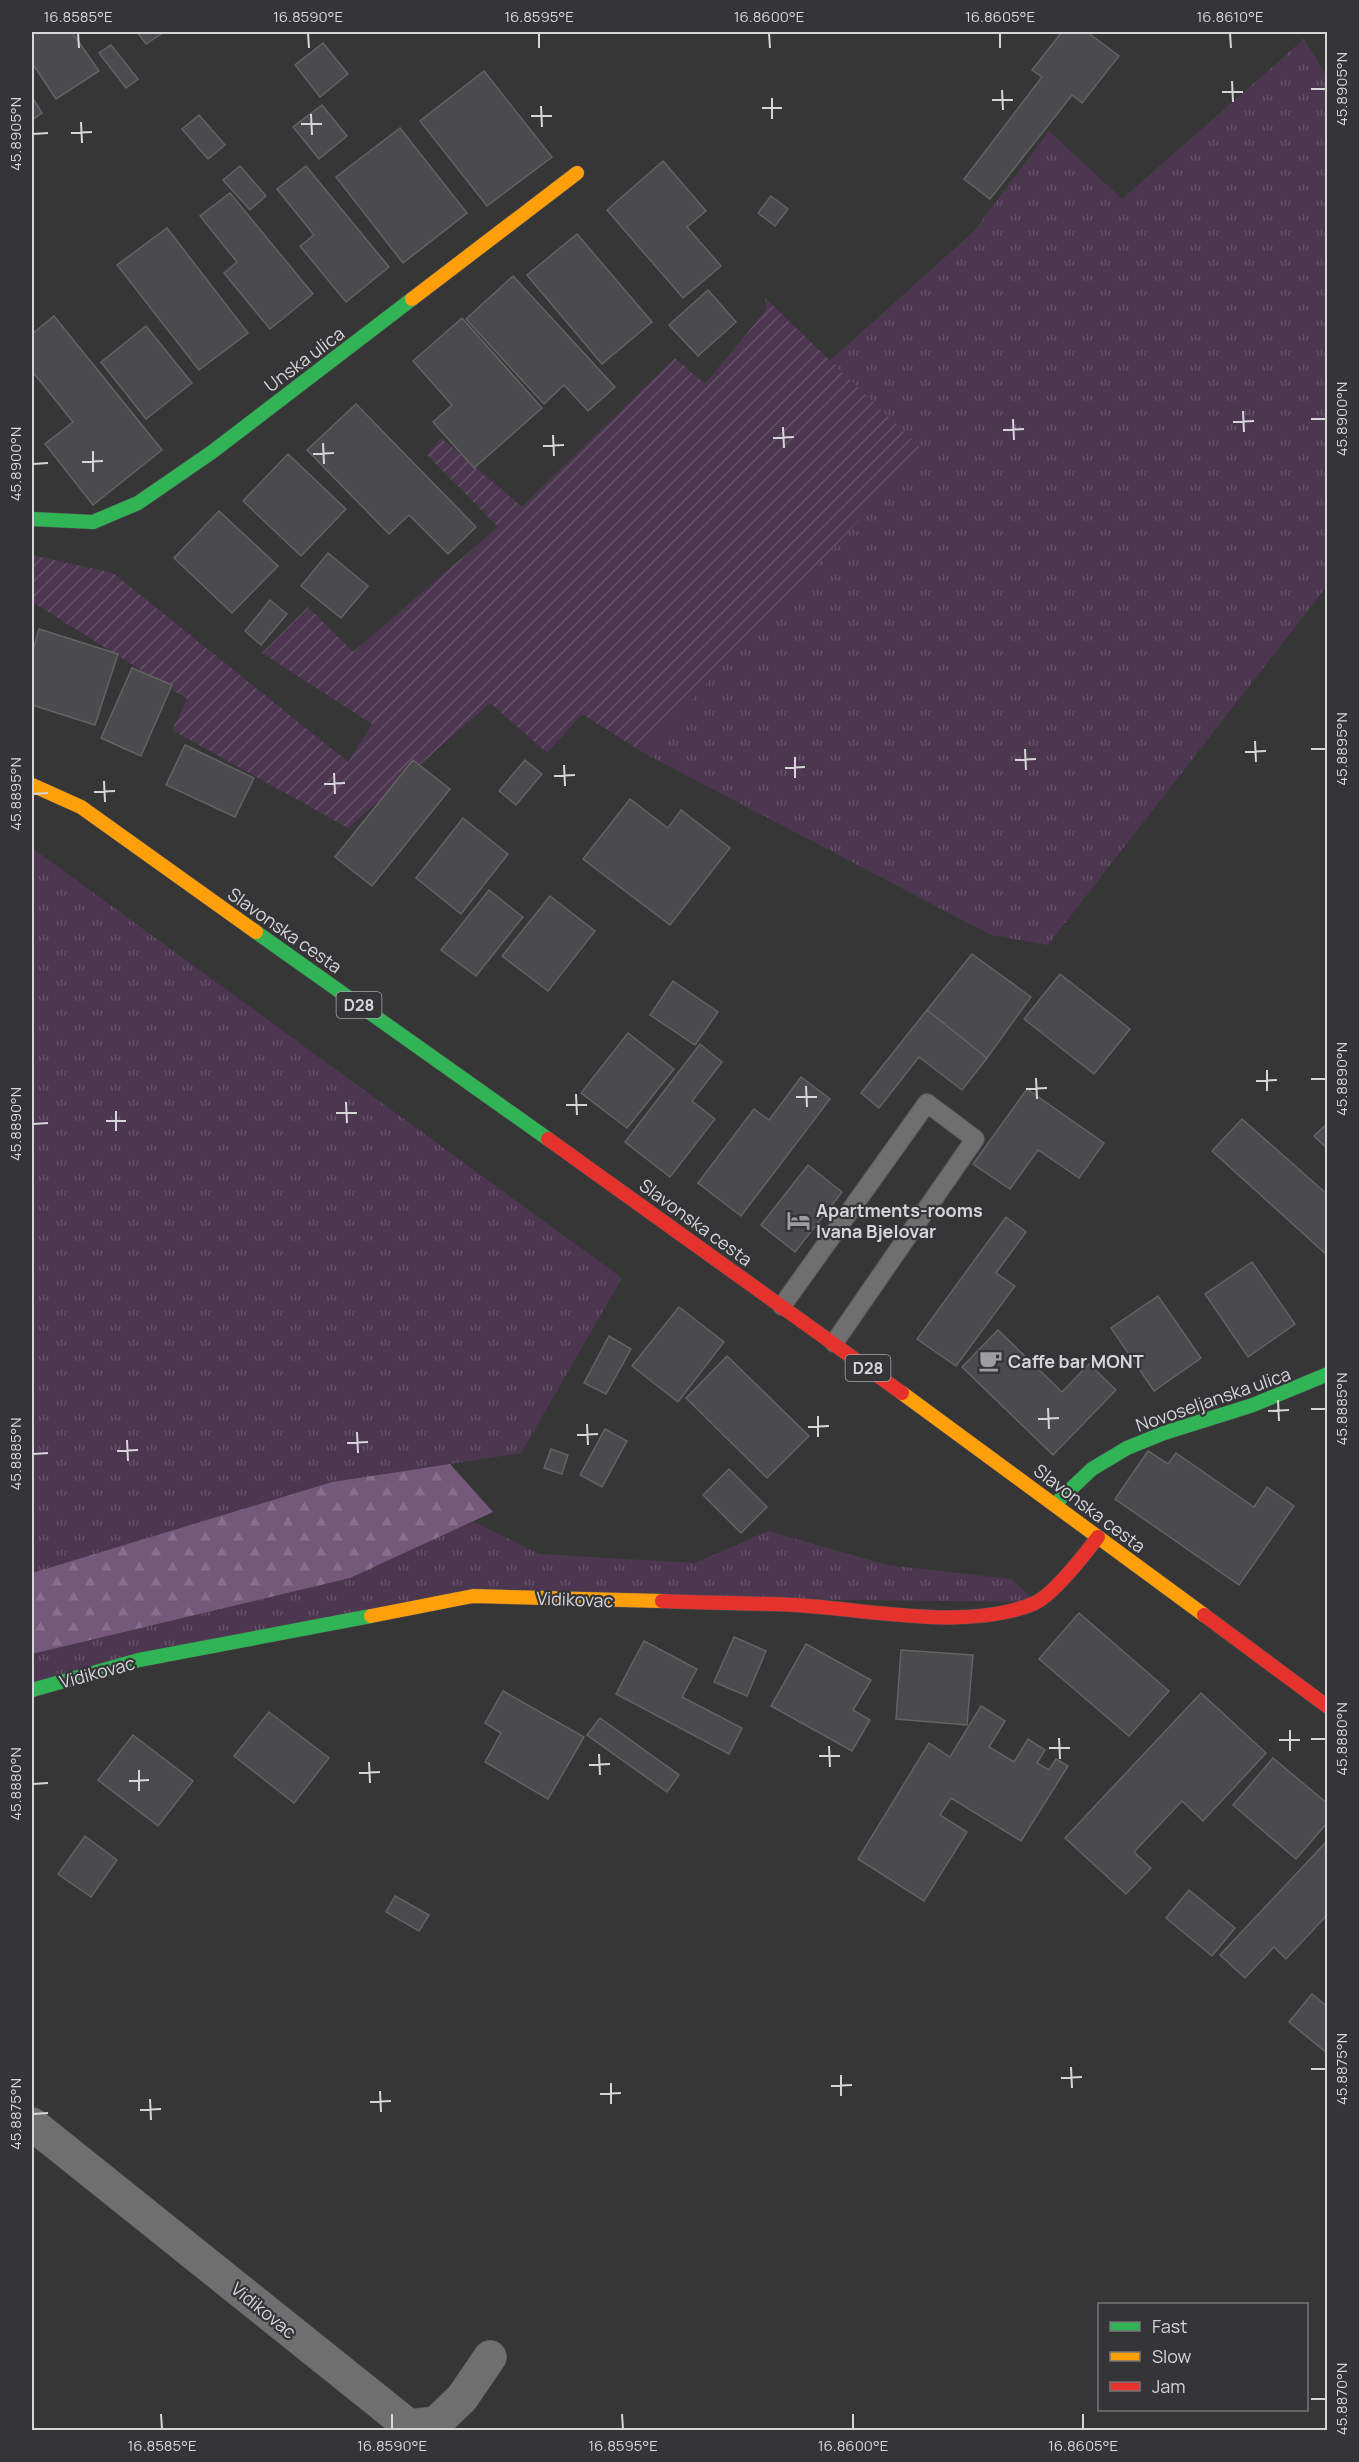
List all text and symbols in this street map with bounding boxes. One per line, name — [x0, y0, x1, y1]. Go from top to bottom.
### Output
text: 16.8585°E — [44, 6, 113, 27]
text: 16.8590°E — [273, 6, 343, 27]
text: 16.8595°E — [504, 6, 574, 27]
text: 16.8600°E — [734, 6, 804, 27]
text: 16.8605°E — [965, 6, 1035, 27]
text: 16.8610°E — [1196, 6, 1264, 27]
text: 45.8905°N — [1331, 52, 1352, 126]
text: 45.8905°N — [5, 97, 26, 171]
street label: Unska ulica — [259, 321, 349, 397]
text: 45.8900°N — [1331, 382, 1352, 456]
text: 45.8900°N — [5, 427, 26, 501]
text: 45.8895°N — [1331, 712, 1352, 786]
text: 45.8895°N — [5, 757, 26, 831]
street label: Slavonska cesta — [223, 882, 347, 978]
road number: D28 — [336, 992, 382, 1018]
text: 45.8890°N — [1331, 1042, 1352, 1116]
text: 45.8890°N — [5, 1087, 26, 1161]
street label: Slavonska cesta — [635, 1173, 757, 1271]
place label: Apartments-rooms Ivana Bjelovar — [816, 1198, 983, 1243]
hotel icon: Apartments-rooms Ivana Bjelovar — [785, 1207, 811, 1233]
cafe icon: Caffe bar MONT — [977, 1348, 1003, 1374]
place label: Caffe bar MONT — [1008, 1349, 1144, 1373]
road number: D28 — [846, 1355, 890, 1381]
street label: Novoseljanska ulica — [1132, 1361, 1294, 1437]
text: 45.8885°N — [1331, 1372, 1352, 1446]
text: 45.8885°N — [5, 1417, 26, 1491]
street label: Slavonska cesta — [1029, 1458, 1151, 1558]
street label: Vidikovac — [536, 1586, 614, 1612]
street label: Vidikovac — [57, 1650, 137, 1694]
text: 45.8880°N — [1331, 1702, 1352, 1776]
text: 45.8880°N — [5, 1747, 26, 1821]
text: 45.8875°N — [1331, 2033, 1352, 2105]
text: 45.8875°N — [5, 2078, 26, 2150]
street label: Vidikovac — [226, 2276, 302, 2344]
legend — [1098, 2303, 1308, 2411]
text: Fast — [1152, 2314, 1187, 2338]
text: Slow — [1152, 2344, 1192, 2368]
text: 45.8870°N — [1331, 2363, 1352, 2435]
text: Jam — [1152, 2374, 1186, 2398]
text: 16.8585°E — [128, 2435, 197, 2456]
text: 16.8590°E — [357, 2435, 427, 2456]
text: 16.8595°E — [588, 2435, 658, 2456]
text: 16.8600°E — [818, 2435, 888, 2456]
text: 16.8605°E — [1048, 2435, 1118, 2456]

